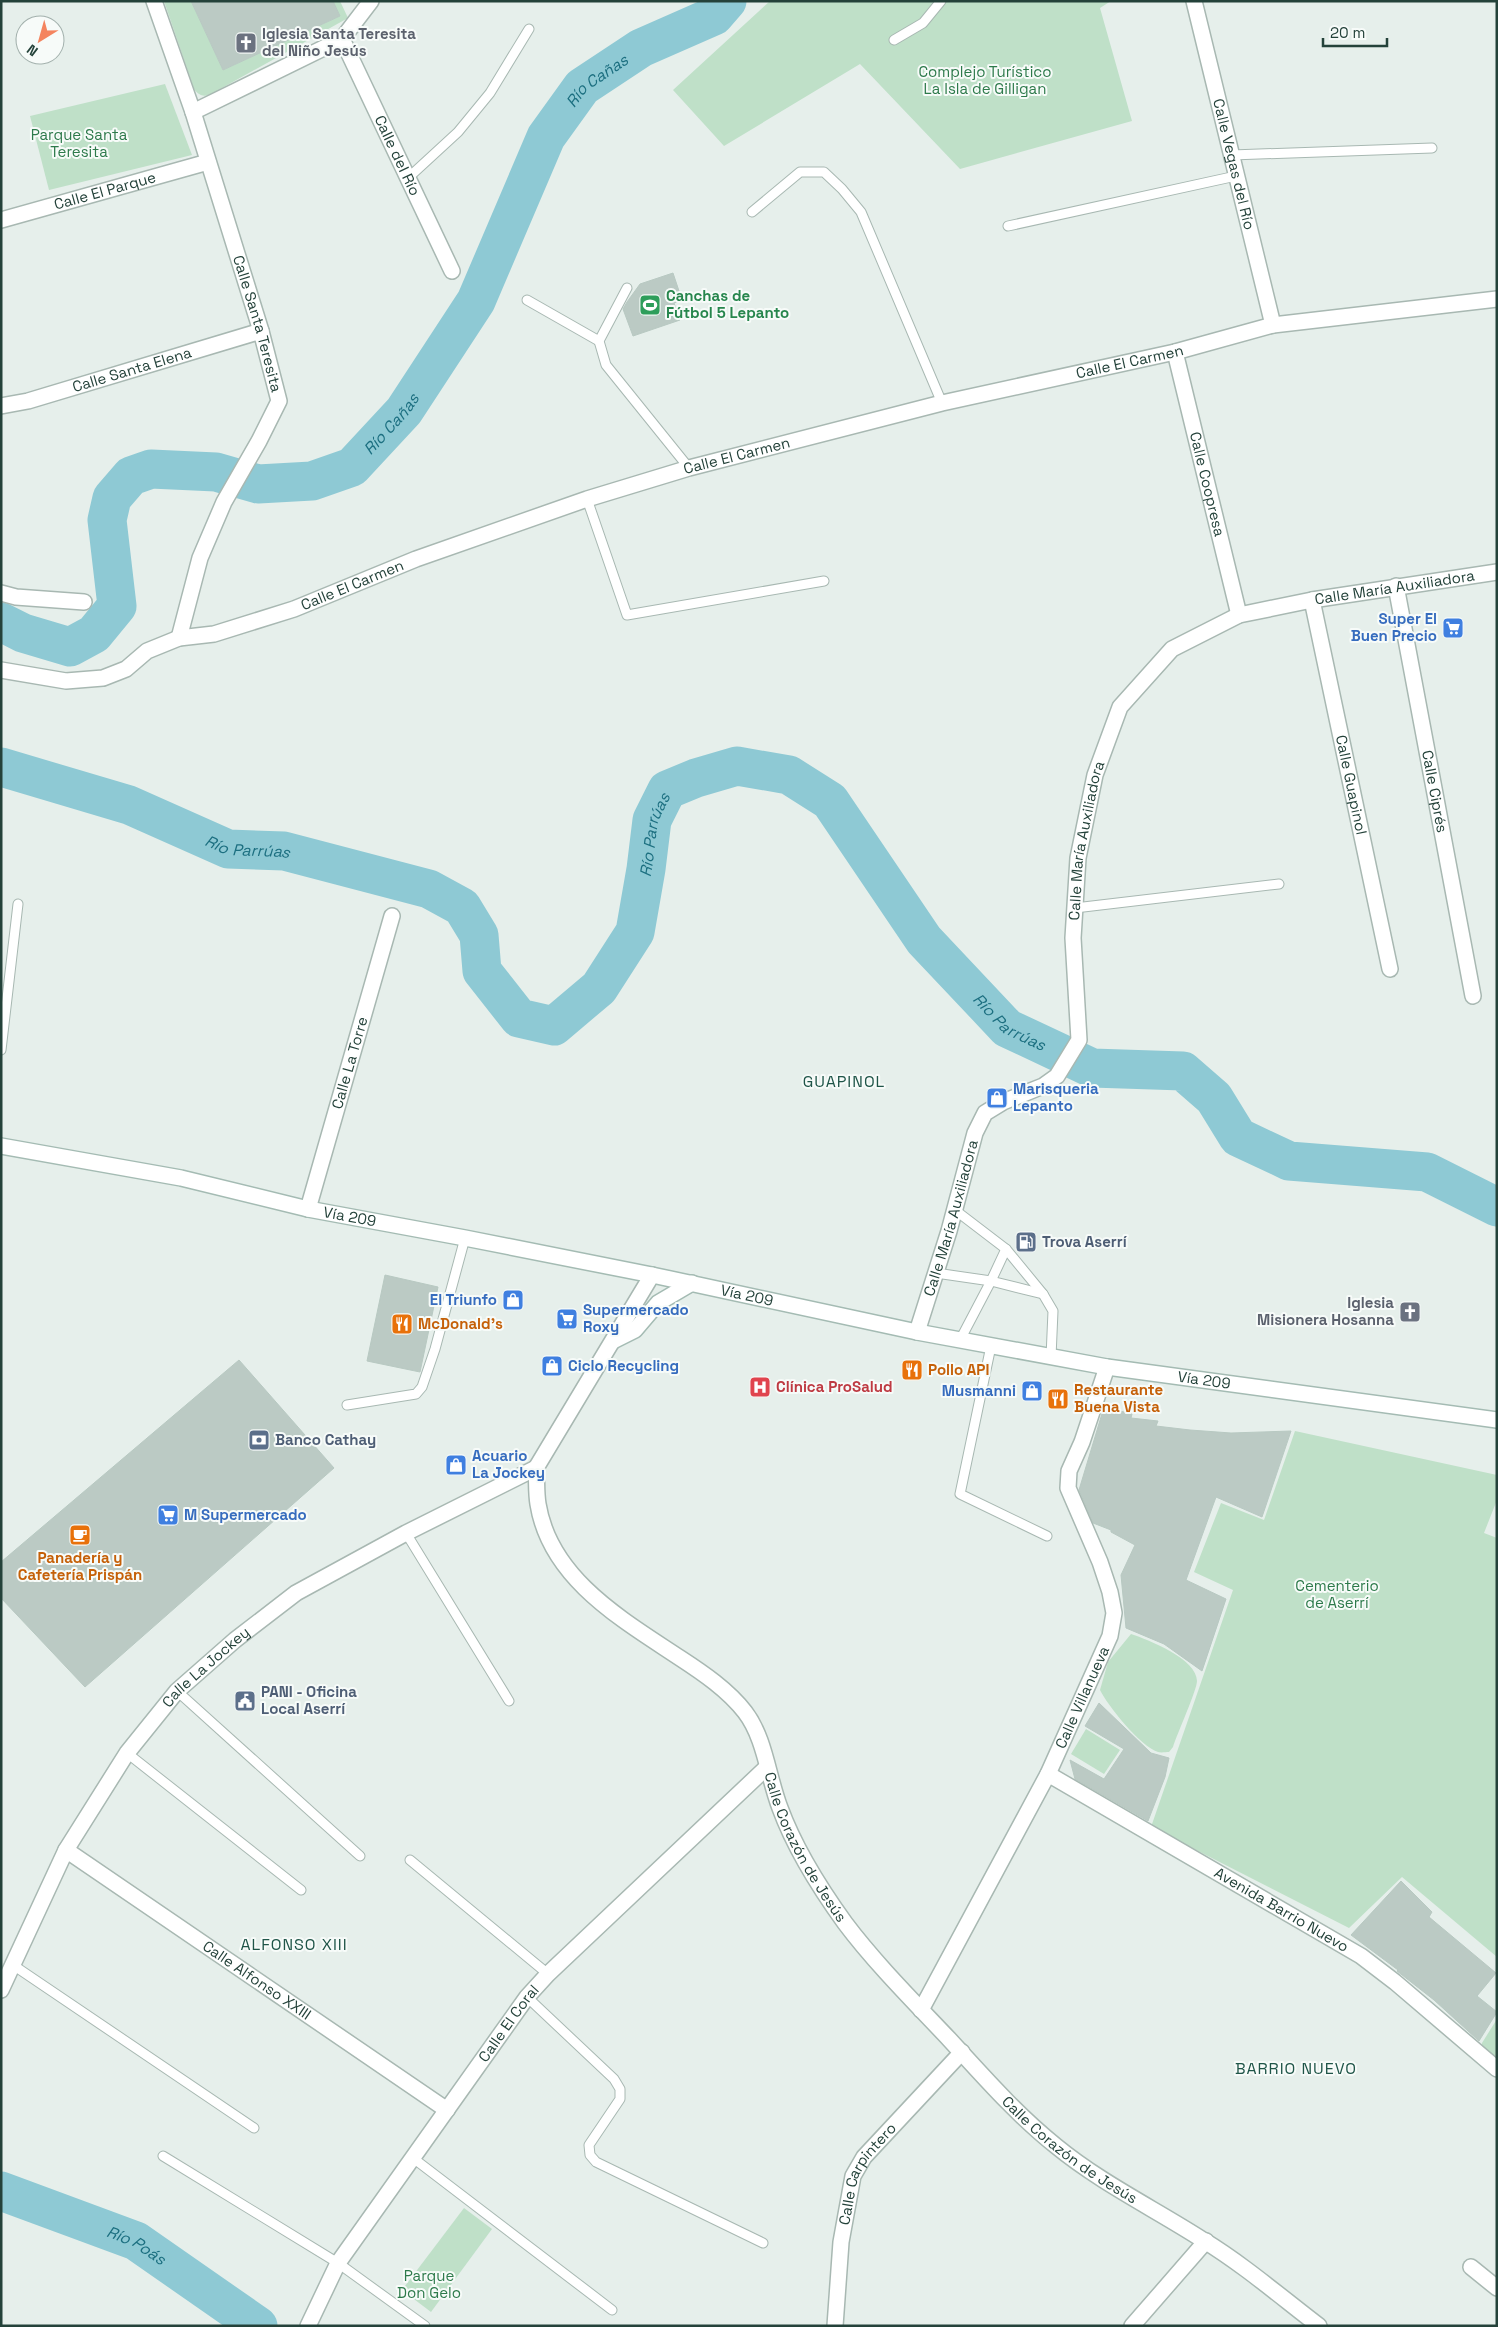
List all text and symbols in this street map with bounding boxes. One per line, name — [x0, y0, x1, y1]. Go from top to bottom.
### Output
north arrow — [15, 15, 65, 65]
scale bar — [1323, 15, 1387, 47]
text: 20 m — [1330, 23, 1365, 42]
place label: Iglesia Santa Teresita del Niño Jesús — [262, 24, 416, 60]
church icon: Iglesia Santa Teresita del Niño Jesús — [234, 31, 258, 55]
text: N — [23, 40, 41, 60]
water label: Río Cañas — [561, 49, 633, 111]
park label: Complejo Turístico La Isla de Gilligan — [918, 62, 1052, 98]
street label: Calle Vegas del Río — [1209, 97, 1259, 232]
street label: Calle del Río — [371, 112, 425, 199]
park label: Parque Santa Teresita — [31, 125, 128, 161]
street label: Calle El Parque — [52, 167, 158, 214]
street label: Calle Santa Teresita — [229, 253, 286, 395]
place label: Canchas de Fútbol 5 Lepanto — [666, 286, 789, 322]
sports icon: Canchas de Fútbol 5 Lepanto — [638, 293, 662, 317]
street label: Calle El Carmen — [1074, 340, 1185, 382]
street label: Calle Santa Elena — [70, 342, 194, 396]
water label: Río Cañas — [359, 389, 424, 459]
street label: Calle Coopresa — [1186, 430, 1230, 539]
street label: Calle El Carmen — [681, 432, 792, 478]
street label: Calle El Carmen — [298, 555, 406, 614]
street label: Calle María Auxiliadora — [1313, 565, 1476, 608]
place label: Super El Buen Precio — [1351, 609, 1437, 645]
supermarket icon: Super El Buen Precio — [1441, 616, 1465, 640]
street label: Calle Guapinol — [1332, 733, 1371, 837]
street label: Calle Ciprés — [1418, 748, 1452, 834]
street label: Calle María Auxiliadora — [1064, 758, 1109, 921]
water label: Río Parrúas — [635, 789, 675, 878]
water label: Río Parrúas — [202, 830, 293, 863]
water label: Río Parrúas — [968, 989, 1049, 1056]
street label: Calle La Torre — [327, 1014, 372, 1111]
district label: GUAPINOL — [803, 1071, 885, 1092]
place label: Marisqueria Lepanto — [1013, 1079, 1099, 1115]
shop icon: Marisqueria Lepanto — [985, 1086, 1009, 1110]
street label: Calle María Auxiliadora — [919, 1137, 982, 1298]
street label: Vía 209 — [322, 1202, 378, 1230]
fuel station icon: Trova Aserrí — [1014, 1230, 1038, 1254]
place label: Trova Aserrí — [1042, 1232, 1128, 1251]
street label: Vía 209 — [719, 1280, 775, 1310]
shop icon: El Triunfo — [501, 1288, 525, 1312]
place label: El Triunfo — [430, 1290, 497, 1309]
place label: Iglesia Misionera Hosanna — [1257, 1293, 1394, 1329]
place label: Supermercado Roxy — [583, 1300, 689, 1336]
church icon: Iglesia Misionera Hosanna — [1398, 1300, 1422, 1324]
supermarket icon: Supermercado Roxy — [555, 1307, 579, 1331]
restaurant icon: McDonald's — [390, 1312, 414, 1336]
place label: McDonald's — [418, 1314, 503, 1333]
shop icon: Ciclo Recycling — [540, 1354, 564, 1378]
place label: Ciclo Recycling — [568, 1356, 679, 1375]
restaurant icon: Pollo API — [900, 1358, 924, 1382]
place label: Pollo API — [928, 1360, 989, 1379]
street label: Vía 209 — [1176, 1367, 1232, 1393]
hospital icon: Clínica ProSalud — [748, 1375, 772, 1399]
place label: Clínica ProSalud — [776, 1377, 893, 1396]
shop icon: Musmanni — [1020, 1379, 1044, 1403]
place label: Restaurante Buena Vista — [1074, 1380, 1163, 1416]
place label: Musmanni — [942, 1381, 1016, 1400]
restaurant icon: Restaurante Buena Vista — [1046, 1387, 1070, 1411]
bank icon: Banco Cathay — [247, 1428, 271, 1452]
place label: Banco Cathay — [275, 1430, 376, 1449]
place label: Acuario La Jockey — [472, 1446, 545, 1482]
shop icon: Acuario La Jockey — [444, 1453, 468, 1477]
supermarket icon: M Supermercado — [156, 1503, 180, 1527]
place label: M Supermercado — [184, 1505, 307, 1524]
cafe icon: Panadería y Cafetería Prispán — [68, 1523, 92, 1547]
place label: Panadería y Cafetería Prispán — [18, 1548, 142, 1584]
park label: Cementerio de Aserrí — [1295, 1576, 1379, 1612]
street label: Calle La Jockey — [158, 1622, 253, 1711]
street label: Calle Villanueva — [1051, 1643, 1113, 1751]
place label: PANI - Oficina Local Aserrí — [261, 1682, 357, 1718]
public building icon: PANI - Oficina Local Aserrí — [233, 1689, 257, 1713]
street label: Calle Corazón de Jesús — [761, 1770, 851, 1925]
street label: Avenida Barrio Nuevo — [1211, 1863, 1352, 1956]
district label: ALFONSO XIII — [240, 1934, 348, 1955]
street label: Calle Alfonso XXIII — [199, 1936, 315, 2024]
street label: Calle El Coral — [474, 1980, 543, 2065]
district label: BARRIO NUEVO — [1235, 2058, 1357, 2079]
street label: Calle Corazón de Jesús — [998, 2092, 1141, 2207]
street label: Calle Carpintero — [834, 2119, 900, 2227]
water label: Río Poás — [104, 2221, 170, 2270]
park label: Parque Don Gelo — [397, 2266, 461, 2302]

